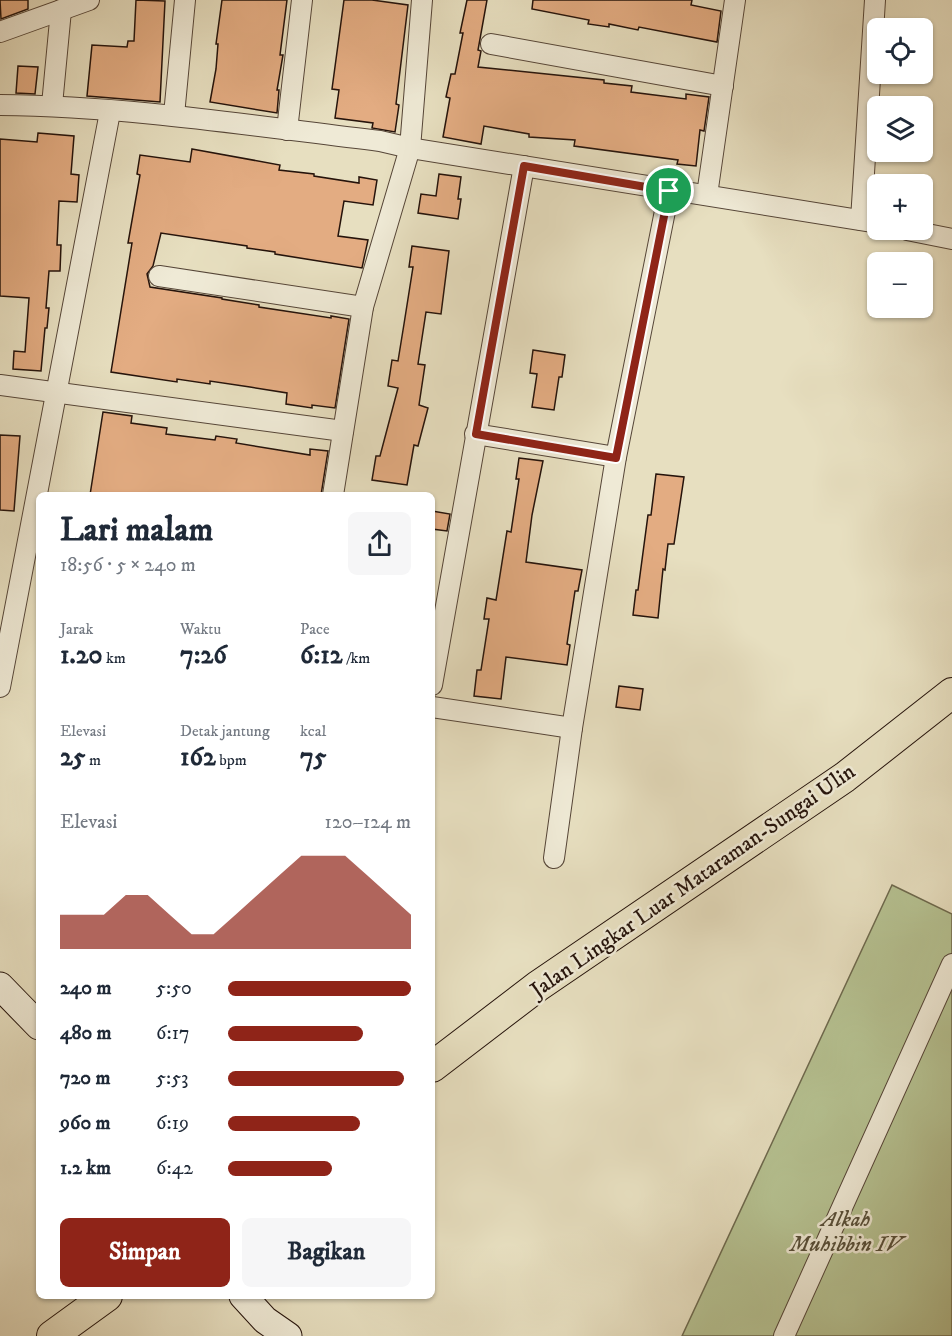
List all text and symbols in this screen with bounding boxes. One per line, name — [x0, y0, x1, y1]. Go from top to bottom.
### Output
map controls — [867, 18, 933, 318]
button: locate — [867, 18, 933, 84]
button: layers — [867, 96, 933, 162]
pin — [643, 165, 694, 216]
icon: arrive — [652, 174, 685, 207]
button: + — [867, 174, 933, 240]
button: − — [867, 252, 933, 318]
text: Lari malam — [60, 510, 213, 551]
button: share — [348, 512, 411, 575]
text: 18:56 · 5 × 240 m — [60, 553, 196, 578]
text: Jarak — [60, 619, 94, 639]
text: Waktu — [180, 619, 221, 639]
text: Pace — [300, 619, 330, 639]
text: 1.20 — [60, 639, 102, 672]
text: 7:26 — [180, 639, 227, 672]
text: 6:12 — [300, 639, 343, 672]
text: km — [102, 648, 126, 668]
text: /km — [343, 648, 370, 668]
text: Elevasi — [60, 721, 106, 741]
text: Detak jantung — [180, 721, 270, 741]
text: kcal — [300, 721, 326, 741]
text: 25 — [60, 741, 86, 774]
text: 162 — [180, 741, 216, 774]
text: 75 — [300, 741, 327, 774]
text: m — [86, 750, 101, 770]
text: bpm — [216, 750, 247, 770]
street label: Jalan Lingkar Luar Mataraman-Sungai Ulin — [524, 758, 861, 1005]
text: Elevasi — [60, 810, 118, 835]
text: 120–124 m — [325, 810, 411, 835]
text: 240 m — [60, 976, 111, 1001]
text: 5:50 — [156, 976, 192, 1001]
text: 480 m — [60, 1021, 112, 1046]
text: 6:17 — [156, 1021, 190, 1046]
text: 720 m — [60, 1066, 110, 1091]
text: 5:53 — [156, 1066, 189, 1091]
text: 960 m — [60, 1111, 110, 1136]
text: 6:19 — [156, 1111, 189, 1136]
text: 1.2 km — [60, 1156, 111, 1181]
text: 6:42 — [156, 1156, 193, 1181]
park label: Alkah Muhibbin IV — [788, 1206, 907, 1258]
button: Simpan — [60, 1218, 230, 1287]
button: Bagikan — [242, 1218, 411, 1287]

